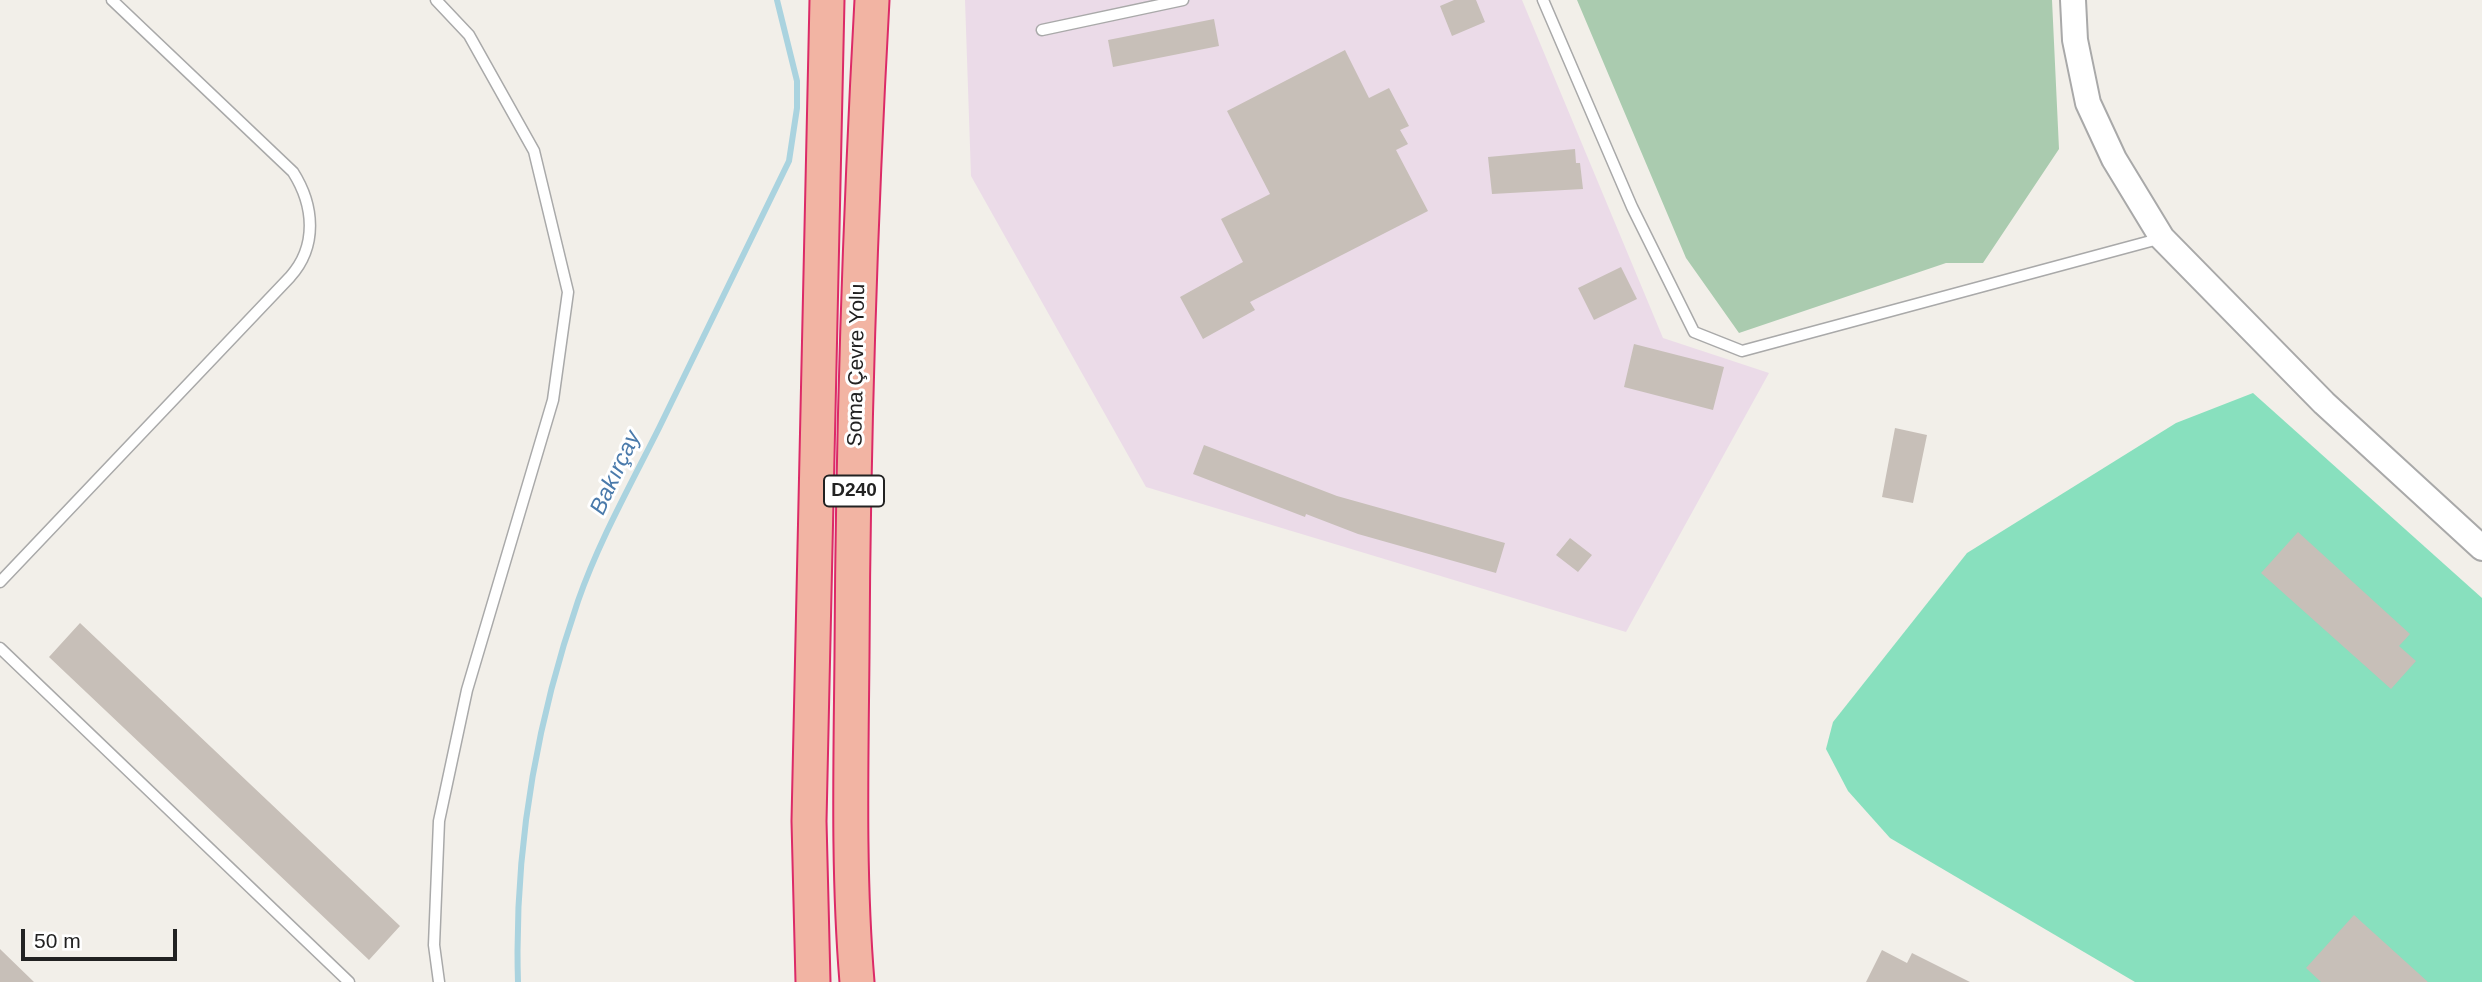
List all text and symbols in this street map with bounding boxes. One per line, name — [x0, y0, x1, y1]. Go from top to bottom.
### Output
street label: Soma Çevre Yolu — [843, 283, 871, 447]
water label: Bakırçay — [585, 427, 647, 519]
road number: D240 — [824, 476, 884, 506]
scale bar — [24, 916, 180, 960]
text: 50 m — [34, 929, 81, 952]

